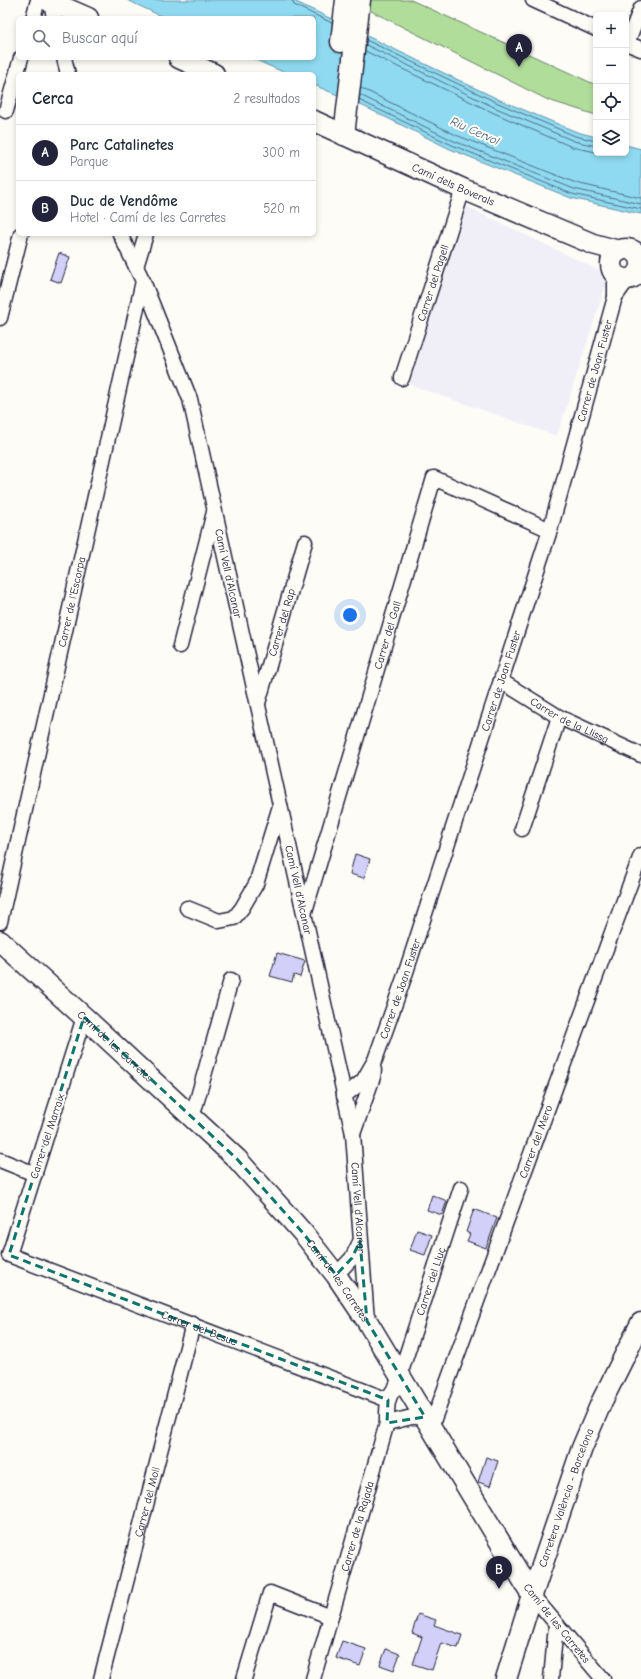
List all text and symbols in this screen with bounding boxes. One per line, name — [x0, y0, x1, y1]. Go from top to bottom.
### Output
map controls — [593, 12, 629, 156]
button: + — [593, 12, 629, 48]
search box — [16, 16, 316, 60]
icon: search — [30, 27, 52, 49]
text: Buscar aquí — [62, 29, 138, 47]
pin: A — [506, 34, 532, 67]
button: − — [593, 48, 629, 84]
button: locate — [593, 84, 629, 120]
text: Cerca — [32, 89, 74, 108]
text: 2 resultados — [233, 91, 300, 106]
water label: Riu Cervol — [448, 114, 502, 148]
button: layers — [593, 120, 629, 156]
text: Parc Catalinetes — [70, 136, 174, 154]
text: A — [41, 145, 49, 160]
text: 300 m — [262, 145, 300, 160]
text: Parque — [70, 154, 108, 169]
street label: Camí dels Boverals — [410, 161, 497, 209]
text: Duc de Vendôme — [70, 192, 178, 210]
text: B — [41, 201, 49, 216]
text: 520 m — [263, 201, 300, 216]
text: Hotel · Camí de les Carretes — [70, 210, 226, 225]
street label: Carrer del Pagell — [415, 243, 452, 323]
street label: Carrer de Joan Fuster — [575, 318, 616, 423]
street label: Camí Vell d'Alcanar — [212, 528, 245, 620]
street label: Carrer de l'Escorpa — [55, 555, 88, 649]
street label: Carrer del Rap — [266, 587, 298, 658]
street label: Carrer del Gall — [371, 600, 404, 671]
your location — [340, 605, 360, 625]
street label: Carrer de Joan Fuster — [479, 628, 524, 733]
street label: Carrer de la Llissa — [528, 695, 611, 746]
street label: Camí Vell d'Alcanar — [282, 844, 315, 936]
street label: Carrer de Joan Fuster — [377, 936, 424, 1041]
street label: Camí de les Carretes — [74, 1008, 156, 1085]
street label: Carrer del Marraix — [28, 1091, 68, 1180]
street label: Carrer del Mero — [517, 1103, 555, 1180]
street label: Camí Vell d'Alcanar — [348, 1162, 368, 1254]
street label: Camí de les Carretes — [303, 1237, 372, 1325]
street label: Carrer del Lluç — [414, 1245, 448, 1317]
street label: Carrer del Besuc — [159, 1308, 239, 1349]
street label: Carretera València - Barcelona — [536, 1426, 597, 1569]
street label: Carrer del Moll — [132, 1466, 163, 1538]
street label: Carrer de la Rajada — [338, 1480, 377, 1573]
pin: B — [486, 1556, 512, 1589]
street label: Camí de les Carretes — [521, 1581, 593, 1666]

